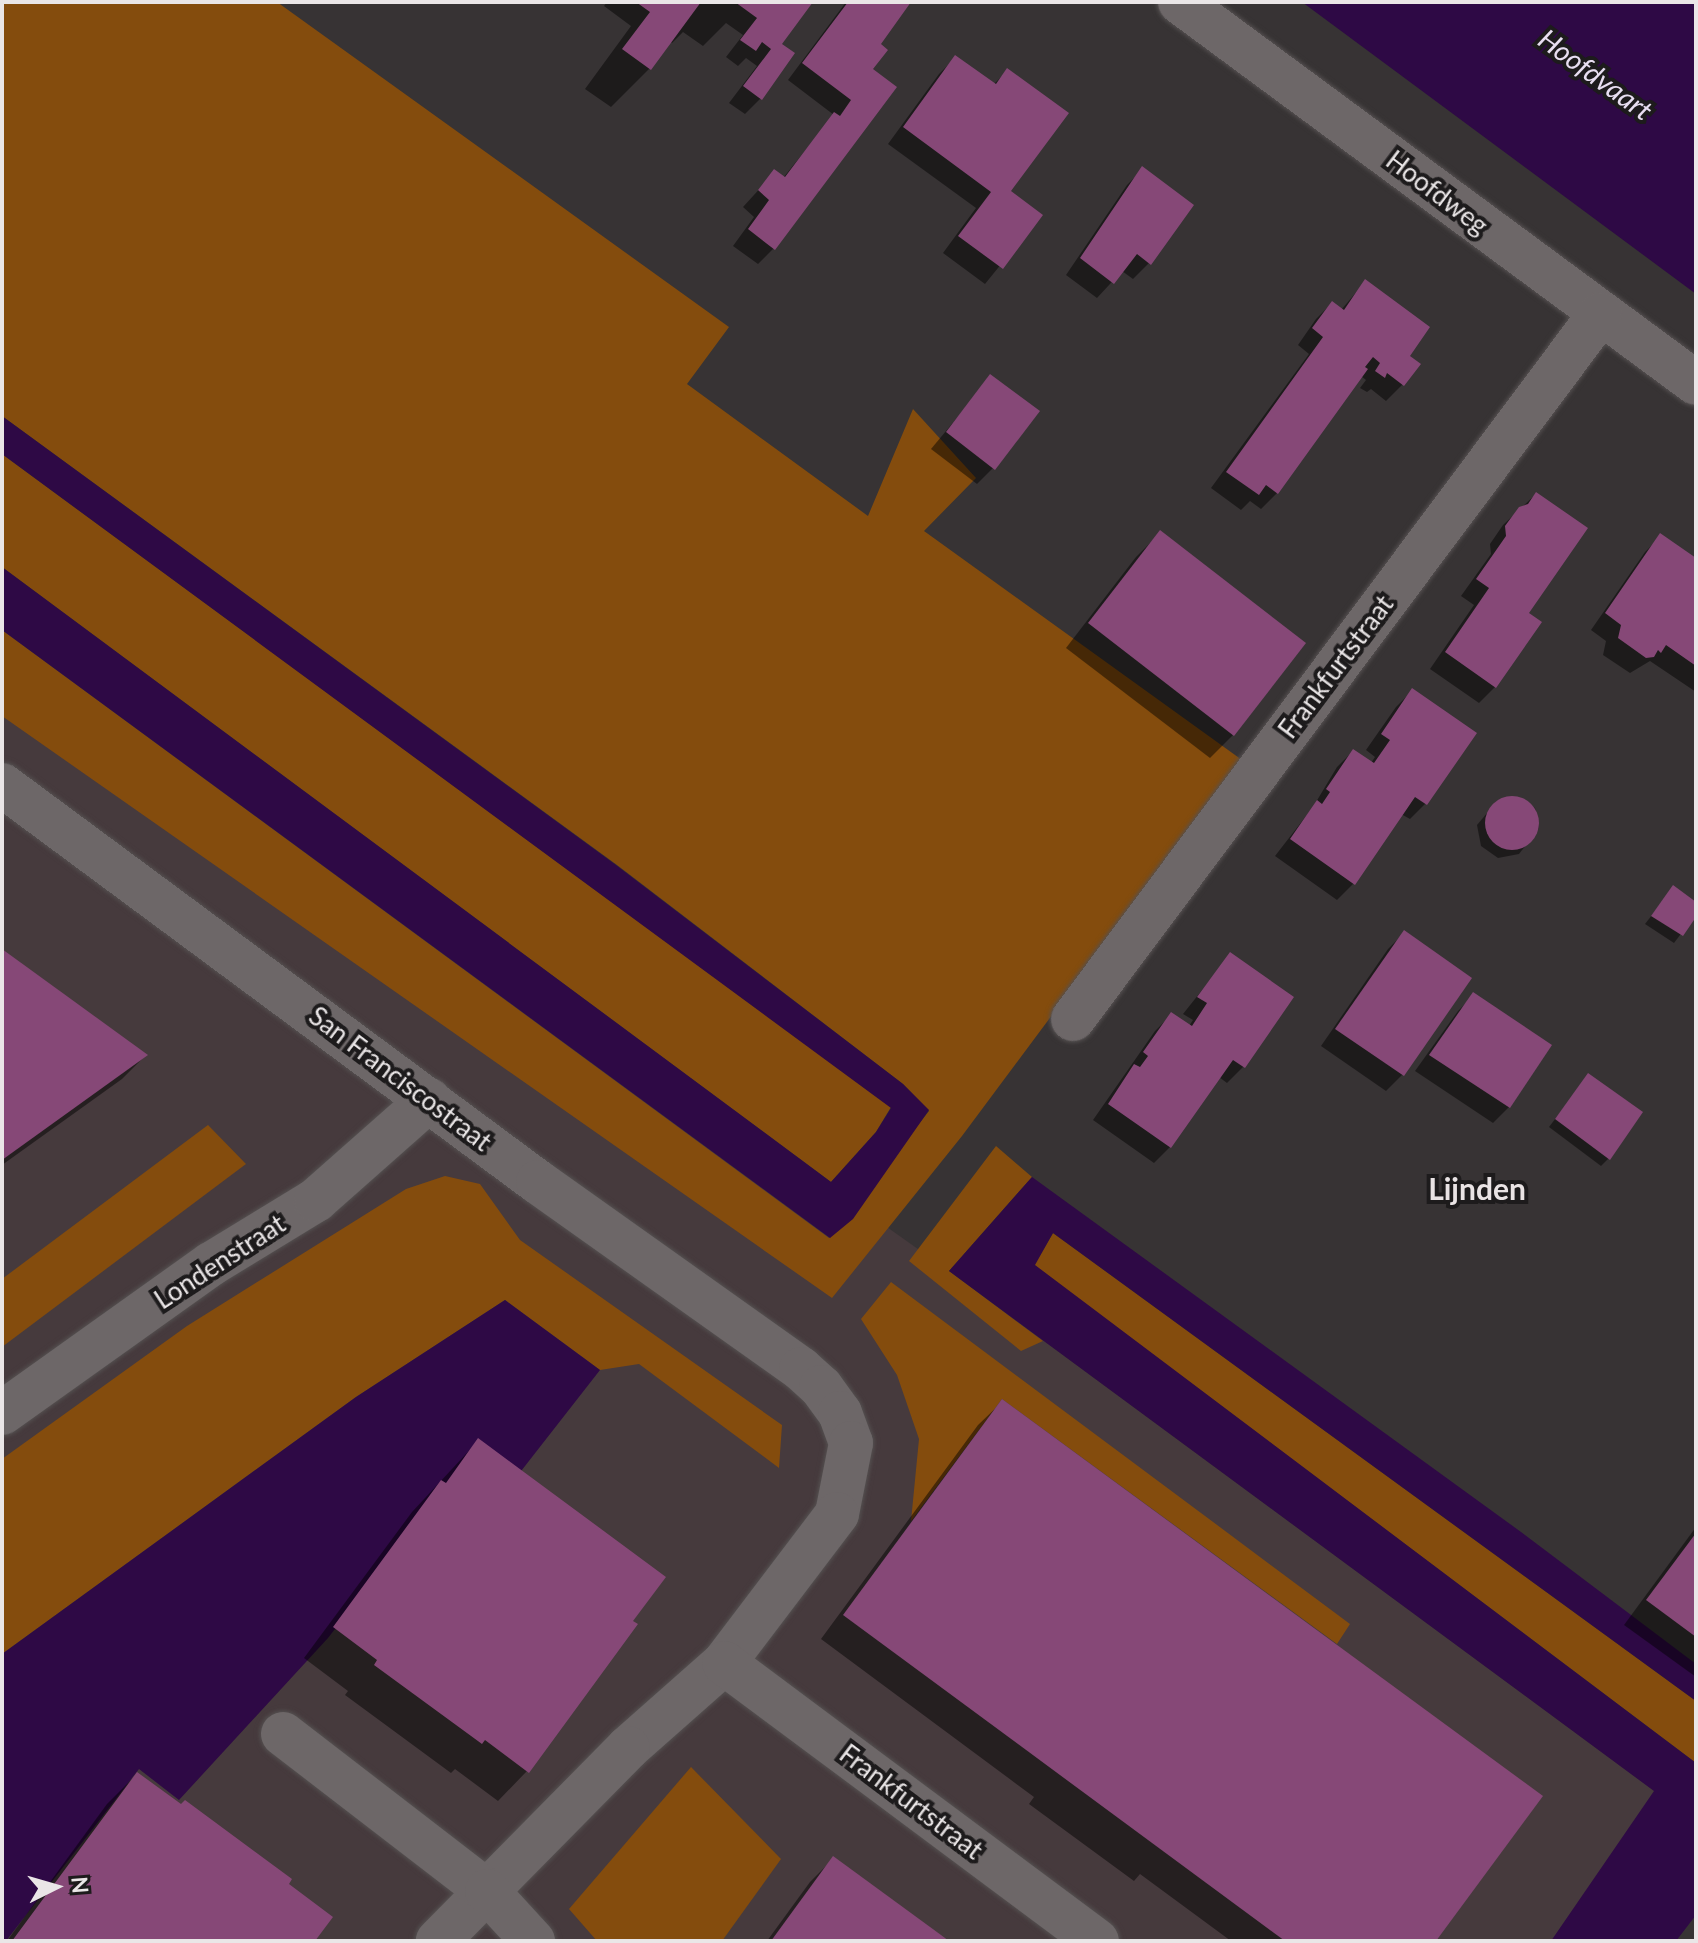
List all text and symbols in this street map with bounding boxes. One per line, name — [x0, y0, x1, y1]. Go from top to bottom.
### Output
water label: Hoofdvaart — [1533, 21, 1659, 127]
street label: Hoofdweg — [1380, 145, 1494, 241]
street label: Frankfurtstraat — [1272, 589, 1400, 745]
street label: San Franciscostraat — [303, 1000, 497, 1158]
district label: Lijnden — [1428, 1170, 1526, 1206]
street label: Londenstraat — [149, 1208, 291, 1316]
street label: Frankfurtstraat — [833, 1738, 989, 1866]
north arrow — [16, 1847, 96, 1927]
text: N — [66, 1875, 95, 1894]

